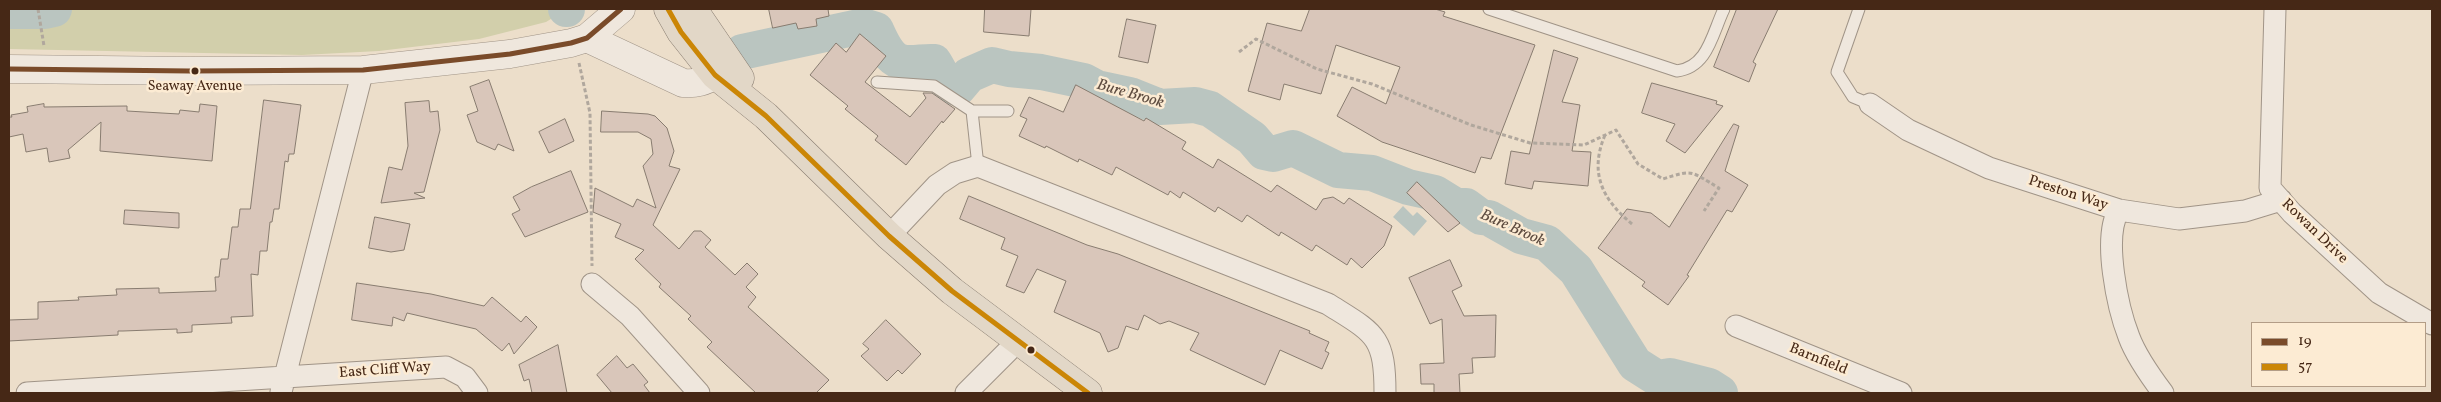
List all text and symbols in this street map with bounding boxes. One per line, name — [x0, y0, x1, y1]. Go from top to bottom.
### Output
marker: Seaway Avenue — [190, 66, 200, 76]
water label: Bure Brook — [1094, 76, 1166, 114]
place label: Seaway Avenue — [148, 79, 242, 95]
street label: Preston Way — [2026, 173, 2110, 215]
street label: Rowan Drive — [2277, 196, 2351, 268]
water label: Bure Brook — [1477, 206, 1547, 252]
legend — [2251, 322, 2426, 387]
text: 19 — [2298, 331, 2312, 352]
street label: Barnfield — [1786, 340, 1850, 380]
unlabelled marker — [1026, 345, 1036, 355]
text: 57 — [2298, 356, 2313, 377]
street label: East Cliff Way — [338, 359, 432, 383]

